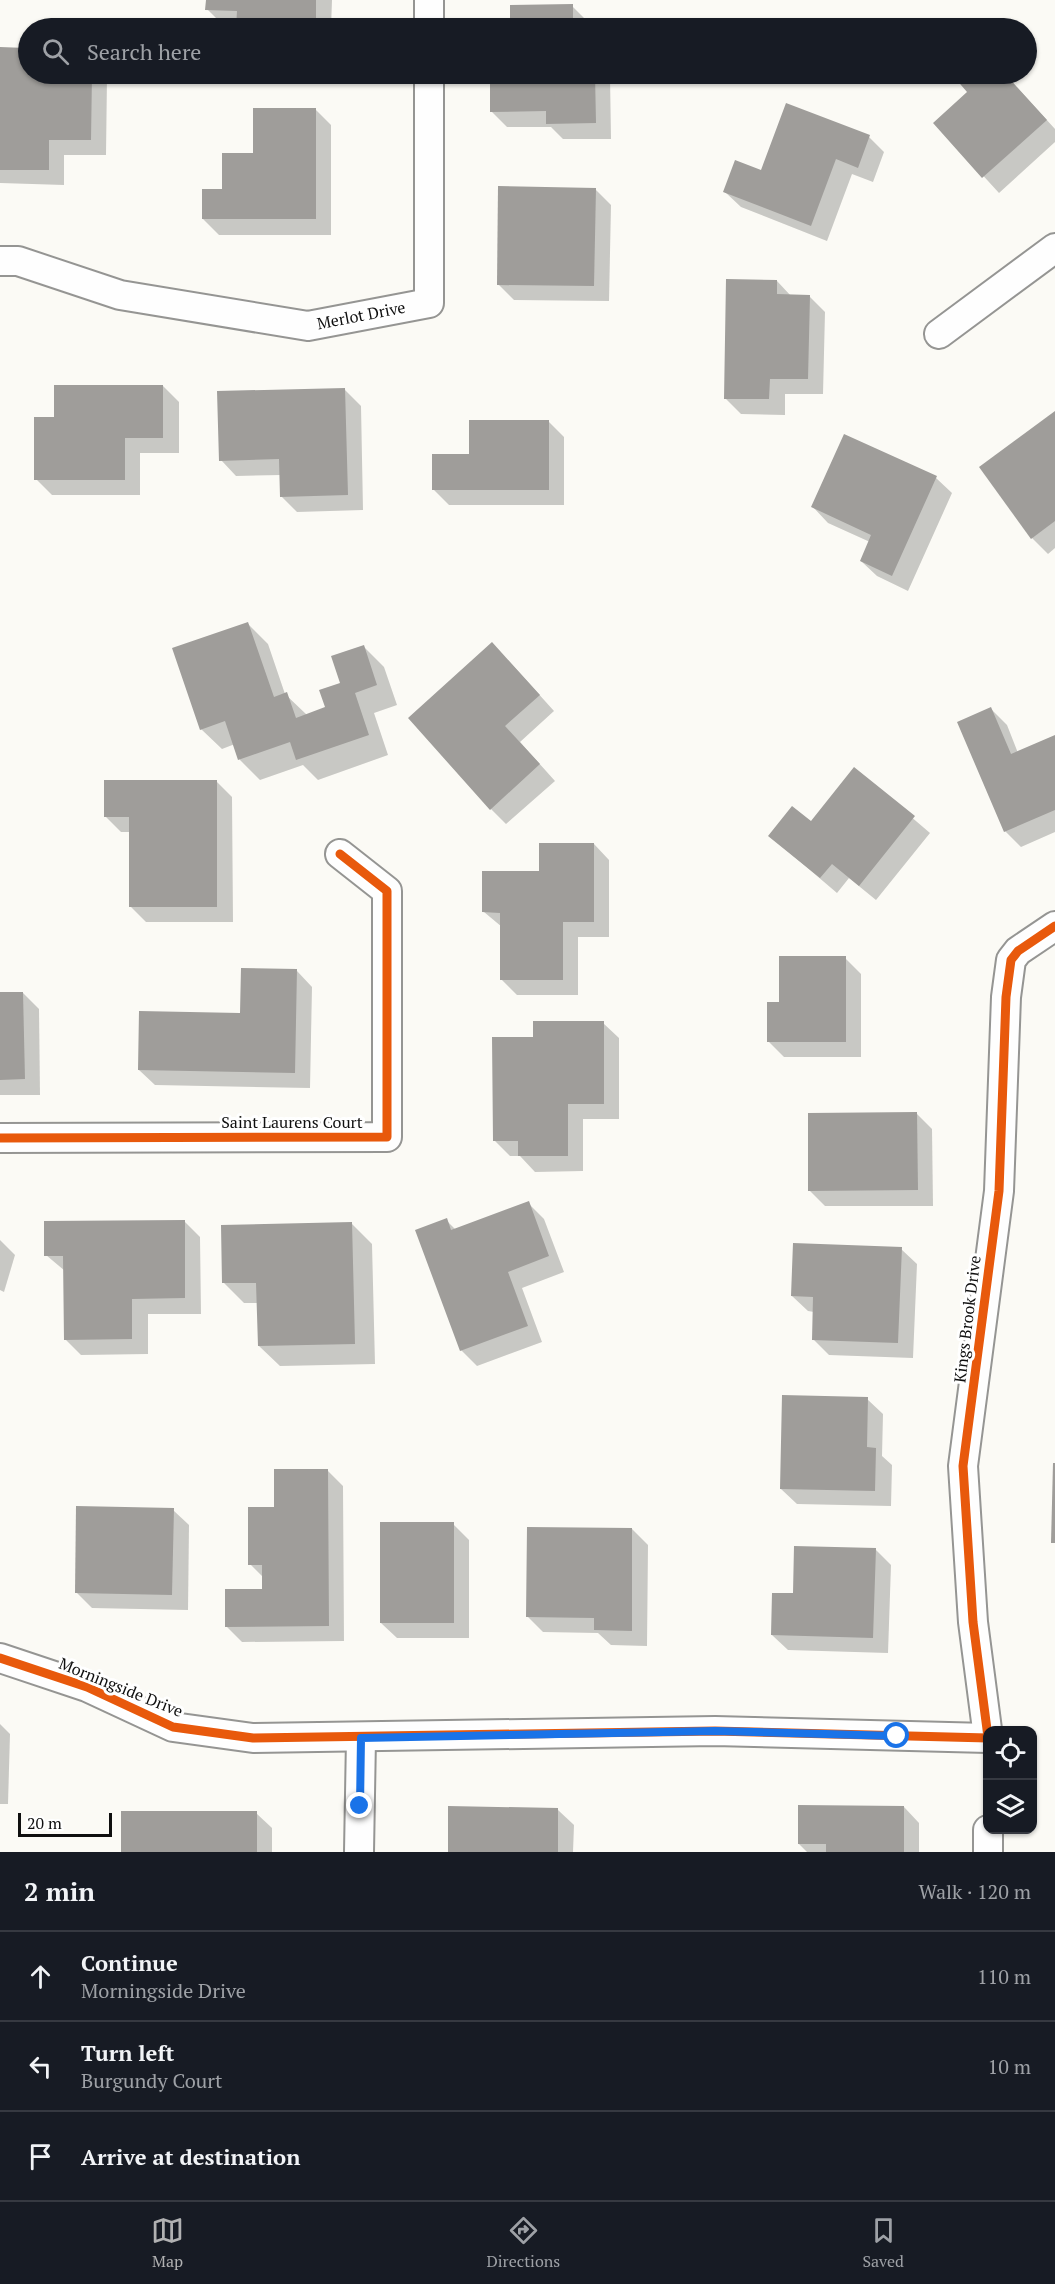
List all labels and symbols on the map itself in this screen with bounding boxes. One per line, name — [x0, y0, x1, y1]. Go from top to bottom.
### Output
street label: Merlot Drive — [315, 296, 407, 334]
street label: Saint Laurens Court — [221, 1111, 363, 1133]
street label: Kings Brook Drive — [948, 1254, 986, 1384]
street label: Morningside Drive — [56, 1652, 186, 1722]
route start — [883, 1722, 909, 1748]
route end — [346, 1792, 372, 1818]
scale bar — [18, 1810, 112, 1838]

